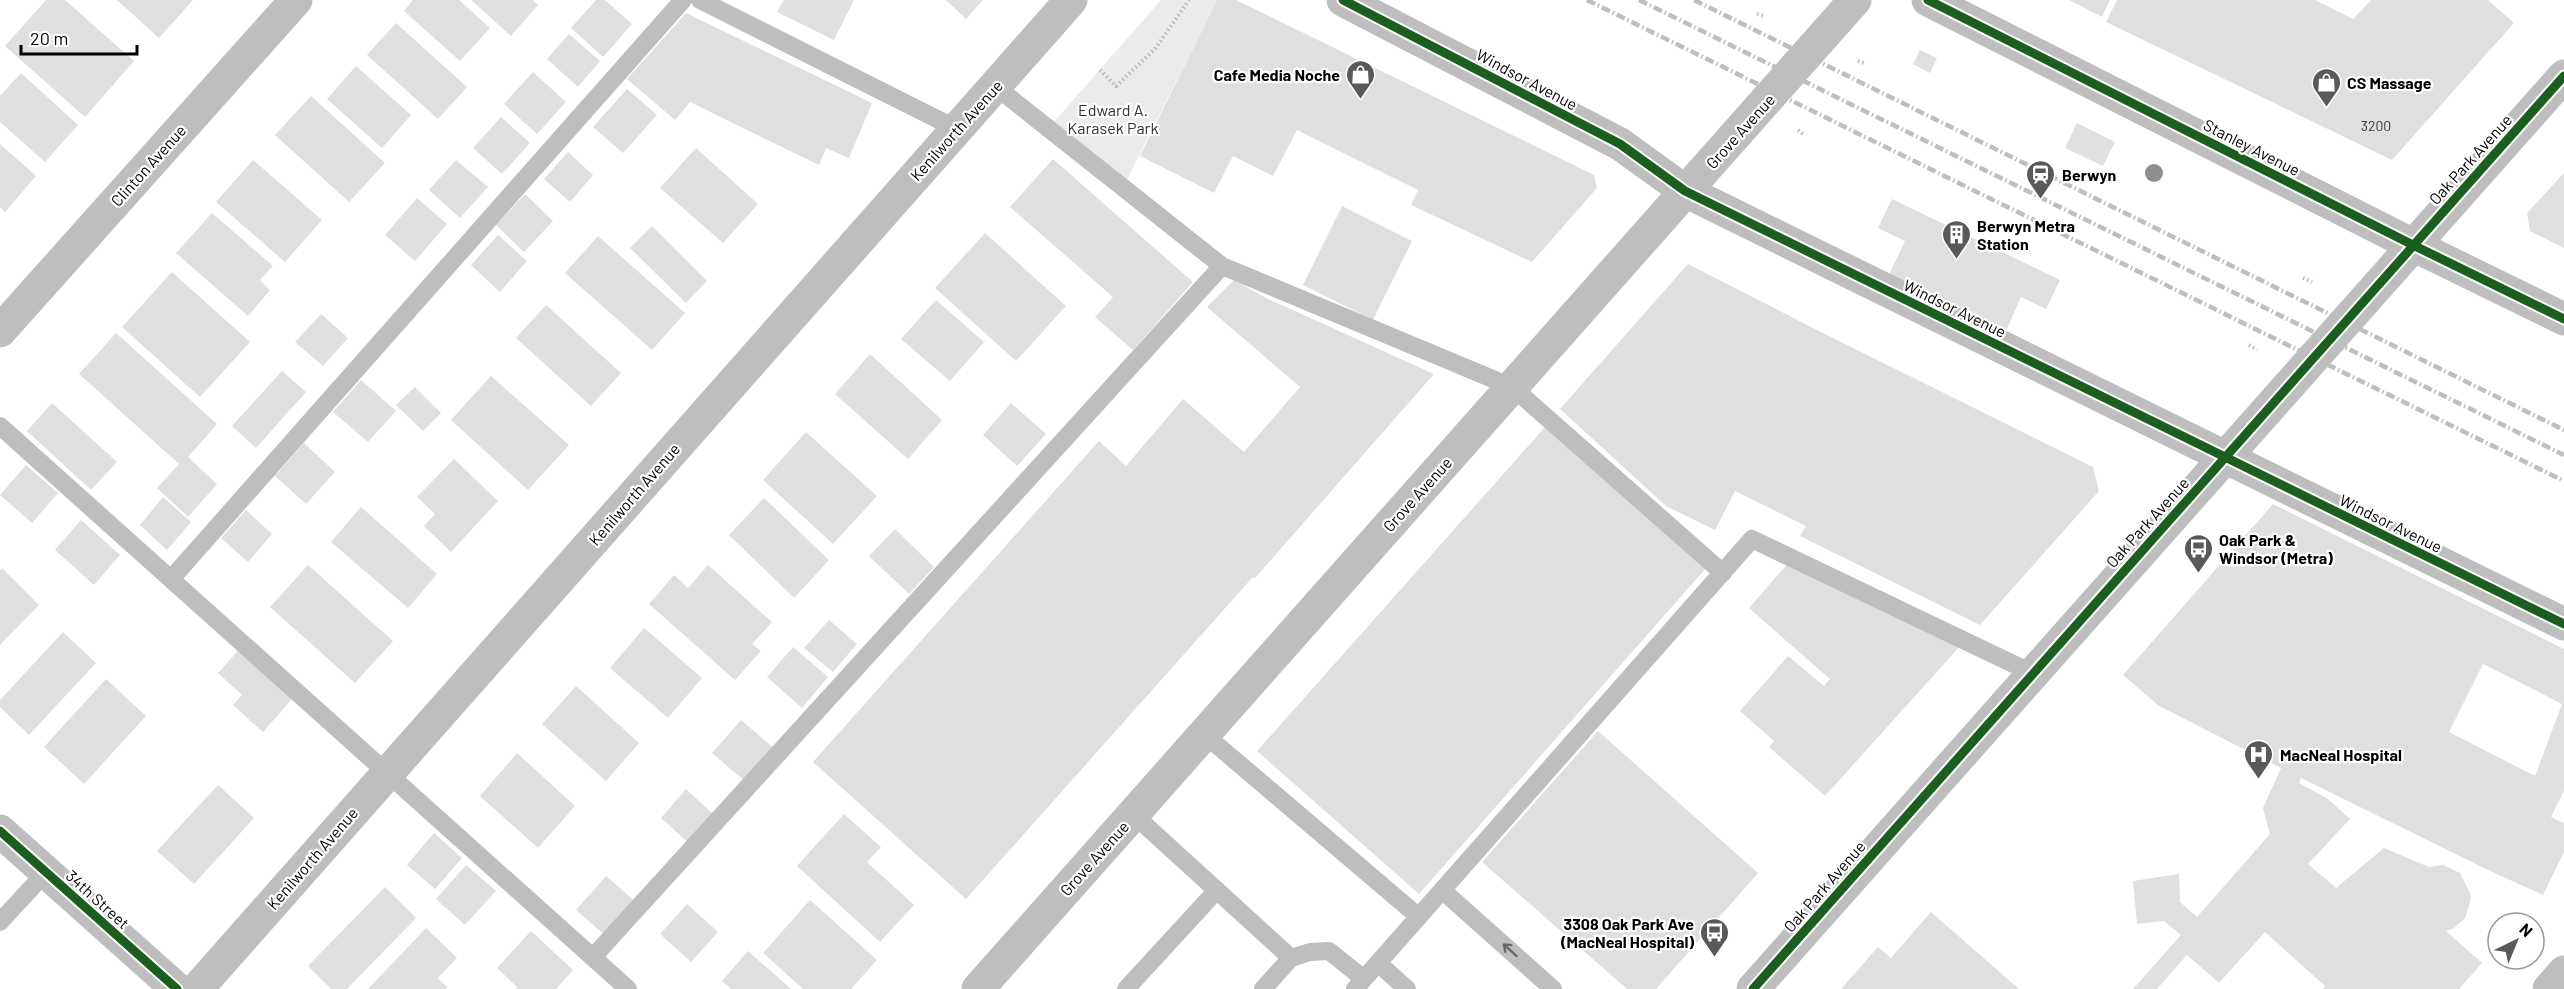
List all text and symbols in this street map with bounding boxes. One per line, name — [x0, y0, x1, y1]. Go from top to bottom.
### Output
scale bar — [21, 18, 136, 56]
text: 20 m — [30, 27, 68, 49]
street label: Windsor Avenue — [1473, 44, 1581, 114]
shop icon: Cafe Media Noche — [1345, 58, 1377, 100]
place label: Cafe Media Noche — [1214, 65, 1340, 84]
shop icon: CS Massage — [2310, 66, 2342, 108]
place label: CS Massage — [2347, 73, 2432, 92]
street label: Kenilworth Avenue — [906, 76, 1006, 184]
street label: Grove Avenue — [1702, 90, 1778, 172]
park label: Edward A. Karasek Park — [1068, 100, 1158, 137]
street label: Oak Park Avenue — [2425, 110, 2515, 208]
street label: Stanley Avenue — [2201, 115, 2303, 179]
house number: 3200 — [2361, 117, 2391, 134]
street label: Clinton Avenue — [106, 120, 190, 210]
station icon: Berwyn — [2025, 158, 2057, 200]
place label: Berwyn — [2062, 165, 2116, 184]
place label: Berwyn Metra Station — [1977, 216, 2075, 253]
building icon: Berwyn Metra Station — [1940, 218, 1972, 260]
street label: Windsor Avenue — [1901, 275, 2009, 341]
street label: Kenilworth Avenue — [585, 439, 683, 549]
street label: Grove Avenue — [1379, 453, 1455, 535]
street label: Oak Park Avenue — [2102, 473, 2192, 571]
street label: Windsor Avenue — [2337, 490, 2445, 556]
place label: Oak Park & Windsor (Metra) — [2219, 530, 2333, 567]
bus stop icon: Oak Park & Windsor (Metra) — [2182, 532, 2214, 574]
hospital icon: MacNeal Hospital — [2243, 738, 2275, 780]
place label: MacNeal Hospital — [2280, 745, 2402, 764]
street label: Kenilworth Avenue — [263, 803, 361, 913]
street label: Grove Avenue — [1056, 817, 1132, 899]
street label: Oak Park Avenue — [1779, 836, 1869, 936]
street label: 34th Street — [63, 866, 133, 932]
north arrow — [2486, 911, 2546, 971]
place label: 3308 Oak Park Ave (MacNeal Hospital) — [1560, 914, 1694, 951]
bus stop icon: 3308 Oak Park Ave (MacNeal Hospital) — [1699, 916, 1731, 958]
text: N — [2516, 919, 2537, 940]
one-way arrow — [1502, 943, 1517, 957]

